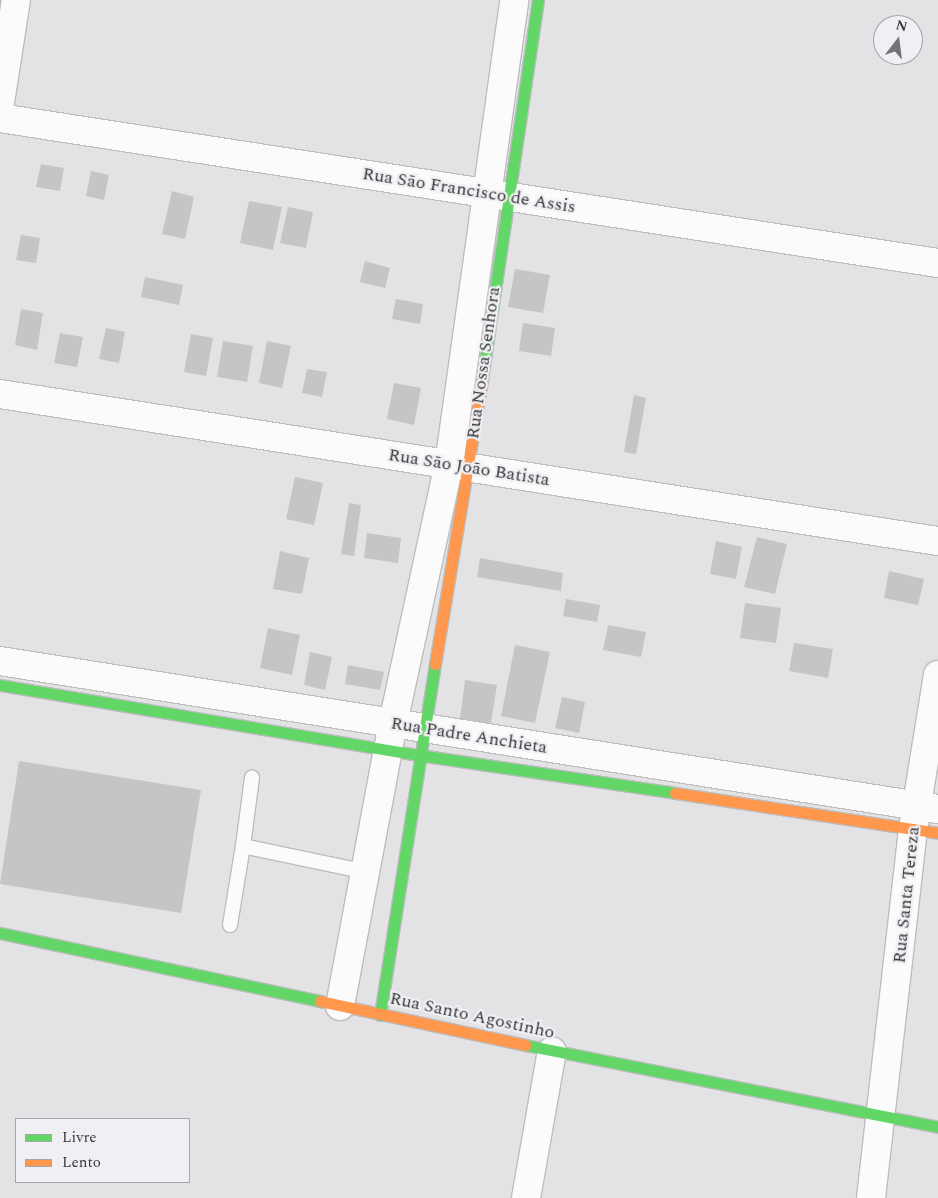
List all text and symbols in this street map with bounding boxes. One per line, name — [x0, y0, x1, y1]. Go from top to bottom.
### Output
text: N — [894, 14, 910, 38]
north arrow — [873, 15, 923, 65]
street label: Rua São Francisco de Assis — [361, 163, 577, 219]
street label: Rua Nossa Senhora — [463, 285, 505, 441]
street label: Rua São João Batista — [387, 445, 551, 491]
street label: Rua Padre Anchieta — [389, 713, 549, 759]
street label: Rua Santa Tereza — [889, 826, 925, 964]
street label: Rua Santo Agostinho — [388, 988, 556, 1044]
legend — [15, 1118, 190, 1183]
text: Livre — [62, 1126, 97, 1149]
text: Lento — [62, 1151, 101, 1174]

